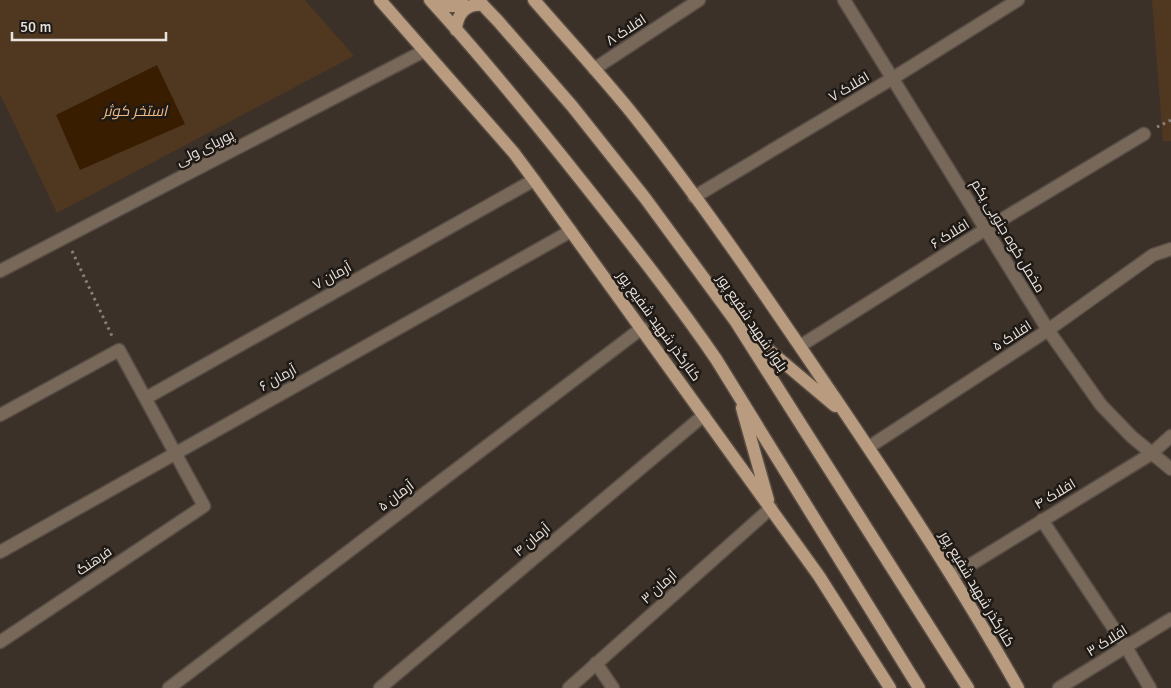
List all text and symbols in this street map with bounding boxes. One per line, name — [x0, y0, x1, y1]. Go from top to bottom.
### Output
scale bar — [12, 10, 166, 42]
street label: افلاک ۸ — [603, 11, 649, 49]
text: 50 m — [20, 18, 51, 36]
street label: افلاک ۷ — [826, 68, 872, 106]
water label: استخر کوثر — [101, 102, 169, 120]
street label: پوریای ولی — [173, 126, 238, 171]
street label: مخمل کوه جنوبی یکم — [967, 176, 1049, 296]
street label: افلاک ۶ — [928, 216, 972, 252]
street label: آرمان ۷ — [310, 258, 355, 294]
street label: کنارگذر شهید شفیع پور — [612, 267, 705, 385]
street label: بلوار شهید شفیع پور — [712, 270, 791, 376]
street label: افلاک ۵ — [989, 317, 1035, 355]
street label: آرمان ۶ — [257, 361, 300, 395]
street label: افلاک ۴ — [1031, 475, 1079, 513]
street label: آرمان ۵ — [375, 477, 418, 515]
street label: آرمان ۴ — [510, 520, 554, 560]
street label: کنارگذر شهید شفیع پور — [934, 527, 1018, 650]
street label: فرهنگ — [73, 543, 115, 579]
street label: آرمان ۳ — [638, 566, 681, 608]
street label: افلاک ۳ — [1083, 622, 1131, 660]

